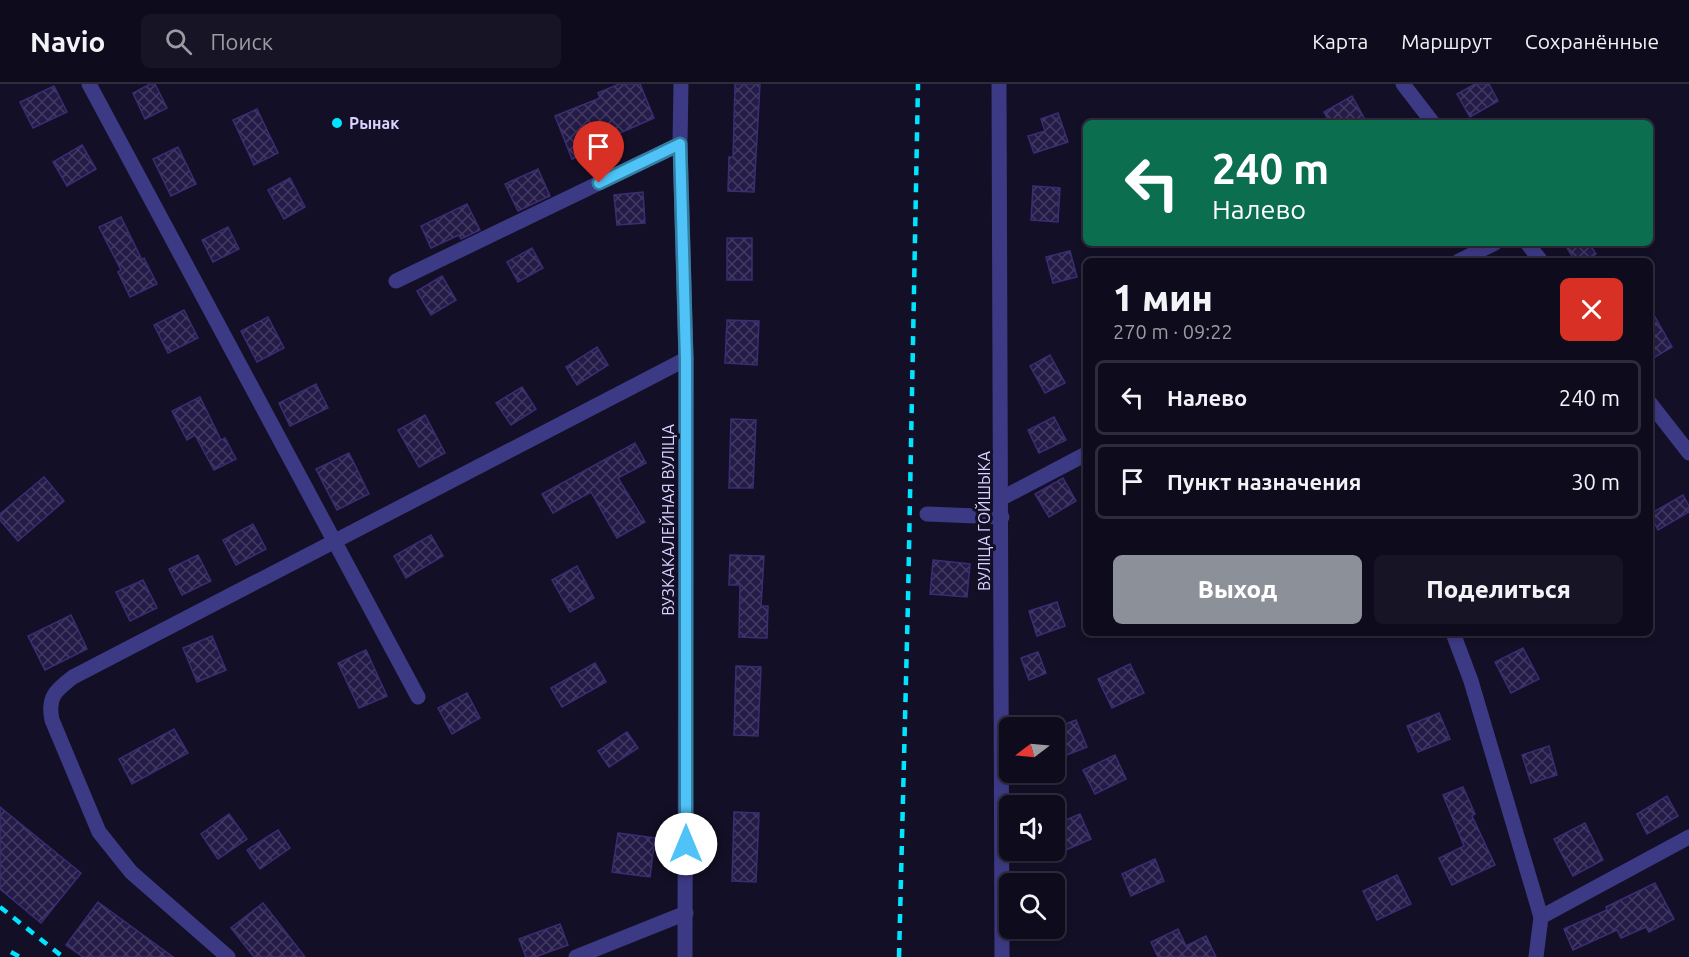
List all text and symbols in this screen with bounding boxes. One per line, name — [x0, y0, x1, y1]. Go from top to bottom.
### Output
search box — [141, 14, 561, 68]
icon: search — [162, 25, 195, 58]
text: Navio — [30, 26, 105, 57]
text: Поиск — [210, 29, 273, 54]
text: Карта — [1312, 29, 1368, 53]
text: Маршрут — [1401, 29, 1492, 53]
text: Сохранённые — [1525, 29, 1659, 53]
place label: Рынак — [349, 114, 399, 132]
marker: Рынак — [330, 116, 344, 130]
pin — [573, 121, 624, 183]
icon: arrive — [582, 130, 615, 163]
icon: left — [1113, 144, 1191, 222]
text: 240 m — [1212, 145, 1329, 192]
text: Налево — [1212, 194, 1306, 224]
text: 1 мин — [1113, 277, 1213, 318]
button: close — [1560, 278, 1623, 341]
text: 270 m · 09:22 — [1113, 320, 1233, 343]
icon: left — [1116, 381, 1149, 414]
text: Налево — [1167, 385, 1247, 410]
text: 240 m — [1559, 385, 1620, 410]
street label: ВУЗКАКАЛЕЙНАЯ ВУЛІЦА — [658, 424, 677, 616]
street label: ВУЛІЦА ГОЙШЫКА — [974, 450, 993, 591]
icon: arrive — [1116, 465, 1149, 498]
text: Пункт назначения — [1167, 469, 1361, 494]
text: 30 m — [1571, 469, 1620, 494]
button: Выход — [1113, 555, 1362, 624]
button: Поделиться — [1374, 555, 1623, 624]
north arrow — [999, 717, 1065, 783]
map controls — [999, 717, 1065, 939]
button: sound — [999, 795, 1065, 861]
position arrow — [654, 812, 718, 876]
button: search — [999, 873, 1065, 939]

